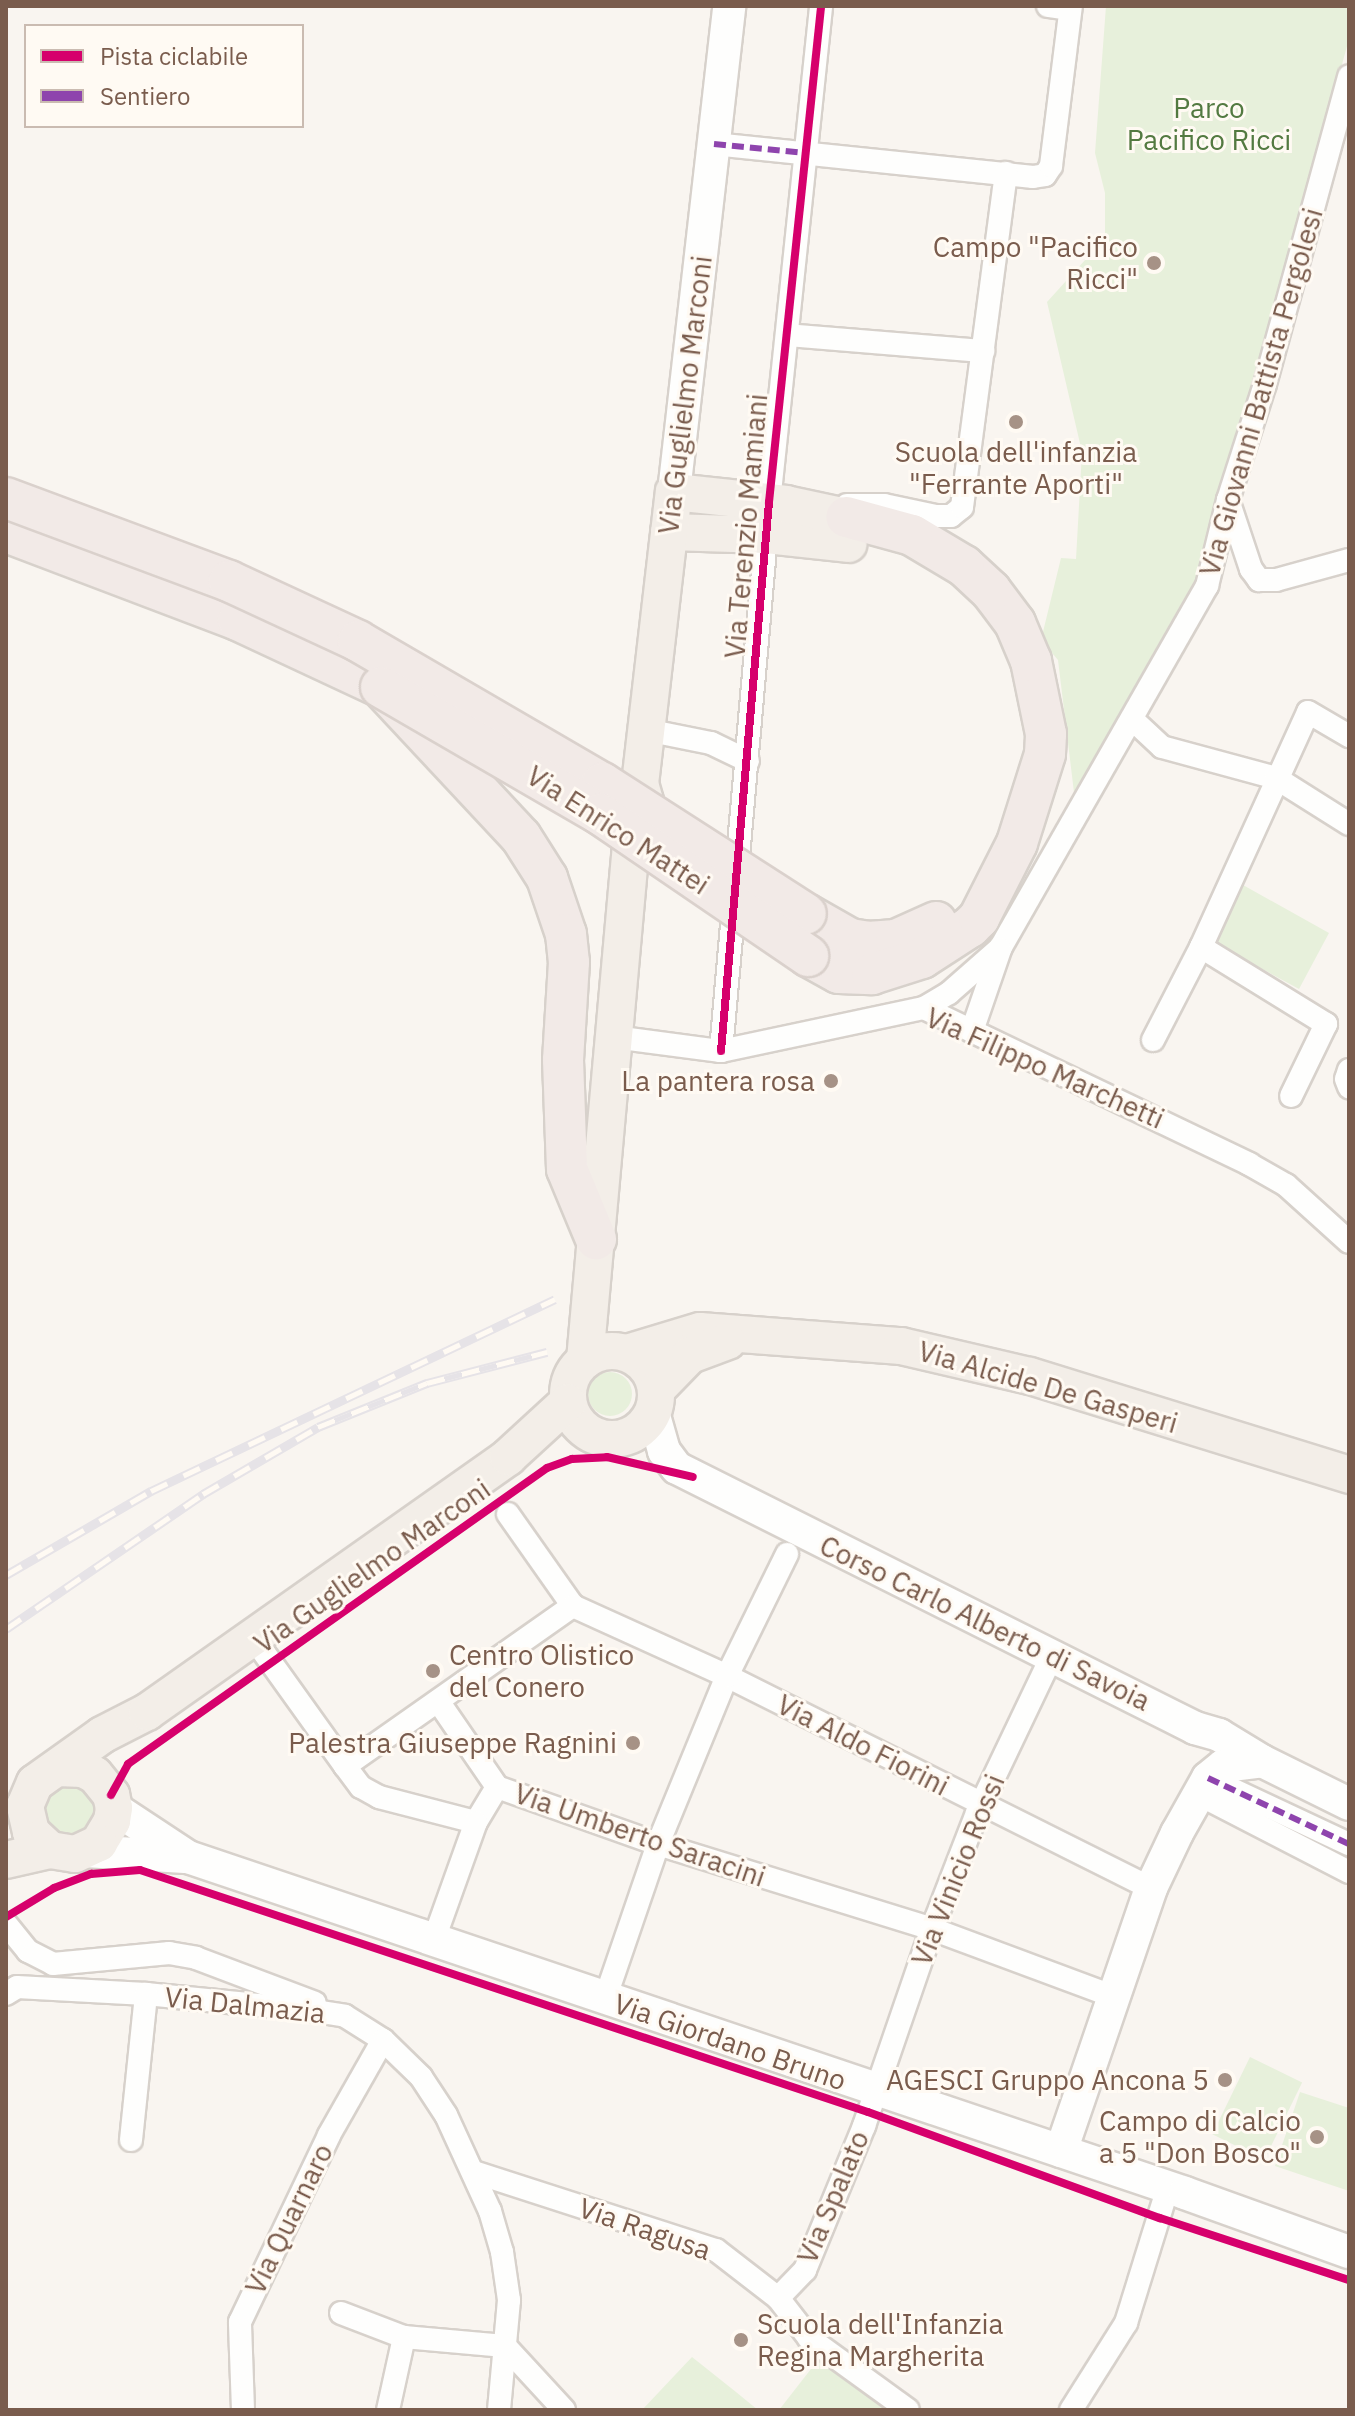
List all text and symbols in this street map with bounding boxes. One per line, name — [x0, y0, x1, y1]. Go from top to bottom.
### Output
legend — [24, 24, 304, 128]
text: Pista ciclabile — [100, 40, 248, 72]
text: Sentiero — [100, 80, 190, 112]
park label: Parco Pacifico Ricci — [1127, 91, 1291, 157]
street label: Via Giovanni Battista Pergolesi — [1192, 204, 1330, 580]
place label: Campo "Pacifico Ricci" — [933, 230, 1138, 296]
street label: Via Guglielmo Marconi — [651, 254, 719, 536]
marker: Campo "Pacifico Ricci" — [1145, 254, 1163, 272]
street label: Via Terenzio Mamiani — [718, 392, 774, 660]
marker: Scuola dell'infanzia "Ferrante Aporti" — [1007, 413, 1025, 431]
place label: Scuola dell'infanzia "Ferrante Aporti" — [895, 435, 1137, 501]
street label: Via Enrico Mattei — [521, 759, 715, 901]
street label: Via Filippo Marchetti — [921, 1000, 1169, 1136]
place label: La pantera rosa — [621, 1064, 815, 1098]
marker: La pantera rosa — [822, 1072, 840, 1090]
street label: Via Alcide De Gasperi — [914, 1334, 1182, 1440]
street label: Via Guglielmo Marconi — [248, 1472, 496, 1660]
street label: Corso Carlo Alberto di Savoia — [814, 1528, 1156, 1718]
place label: Centro Olistico del Conero — [449, 1638, 634, 1704]
marker: Centro Olistico del Conero — [424, 1662, 442, 1680]
street label: Via Aldo Fiorini — [772, 1687, 954, 1803]
place label: Palestra Giuseppe Ragnini — [288, 1726, 617, 1760]
marker: Palestra Giuseppe Ragnini — [624, 1734, 642, 1752]
street label: Via Vinicio Rossi — [904, 1769, 1012, 1971]
street label: Via Umberto Saracini — [510, 1776, 770, 1894]
street label: Via Dalmazia — [163, 1980, 327, 2030]
street label: Via Giordano Bruno — [610, 1987, 850, 2097]
place label: AGESCI Gruppo Ancona 5 — [886, 2063, 1209, 2097]
marker: AGESCI Gruppo Ancona 5 — [1216, 2071, 1234, 2089]
place label: Campo di Calcio a 5 "Don Bosco" — [1099, 2104, 1301, 2170]
street label: Via Spalato — [790, 2126, 876, 2268]
marker: Campo di Calcio a 5 "Don Bosco" — [1308, 2128, 1326, 2146]
street label: Via Quarnaro — [238, 2138, 340, 2300]
street label: Via Ragusa — [575, 2191, 715, 2267]
place label: Scuola dell'Infanzia Regina Margherita — [757, 2307, 1004, 2373]
marker: Scuola dell'Infanzia Regina Margherita — [732, 2331, 750, 2349]

